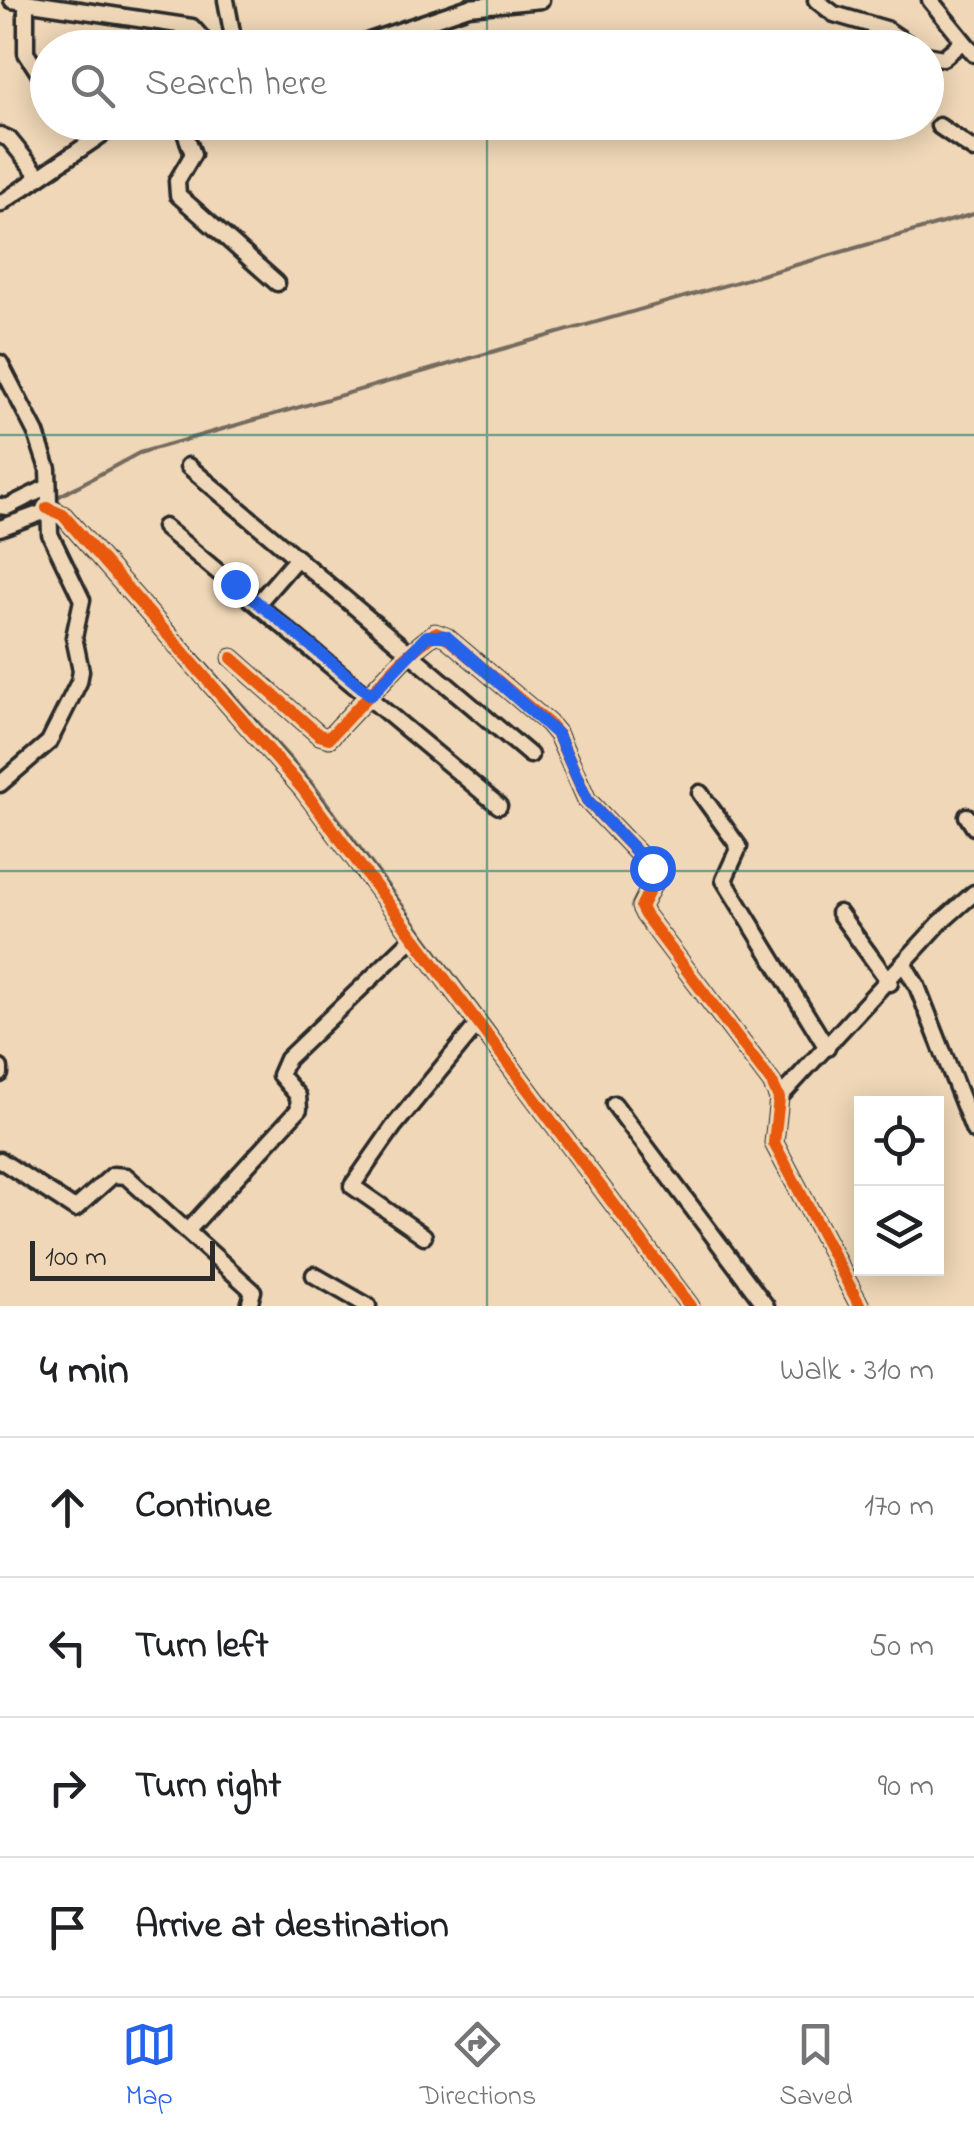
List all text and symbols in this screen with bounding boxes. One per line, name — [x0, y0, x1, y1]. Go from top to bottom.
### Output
search box — [30, 30, 944, 140]
text: Search here — [145, 57, 327, 113]
icon: search — [65, 58, 120, 113]
route end — [213, 562, 259, 608]
route start — [630, 846, 676, 892]
map controls — [854, 1096, 944, 1276]
button: locate — [854, 1096, 944, 1186]
button: layers — [854, 1186, 944, 1276]
scale bar — [30, 1236, 215, 1280]
text: 100 m — [45, 1238, 107, 1279]
text: 4 min — [40, 1341, 129, 1402]
text: Walk · 310 m — [780, 1348, 934, 1395]
text: Continue — [135, 1479, 271, 1535]
icon: ahead — [40, 1480, 95, 1535]
text: 170 m — [864, 1484, 934, 1531]
text: Turn left — [135, 1619, 268, 1675]
icon: left — [40, 1620, 95, 1675]
text: 50 m — [869, 1624, 934, 1671]
text: Turn right — [135, 1759, 281, 1815]
icon: right — [40, 1760, 95, 1815]
text: 90 m — [878, 1764, 934, 1811]
text: Arrive at destination — [135, 1899, 449, 1955]
icon: arrive — [40, 1900, 95, 1955]
tab: Map — [122, 2017, 177, 2118]
tab: Directions — [420, 2017, 536, 2118]
tab: Saved — [779, 2017, 852, 2118]

